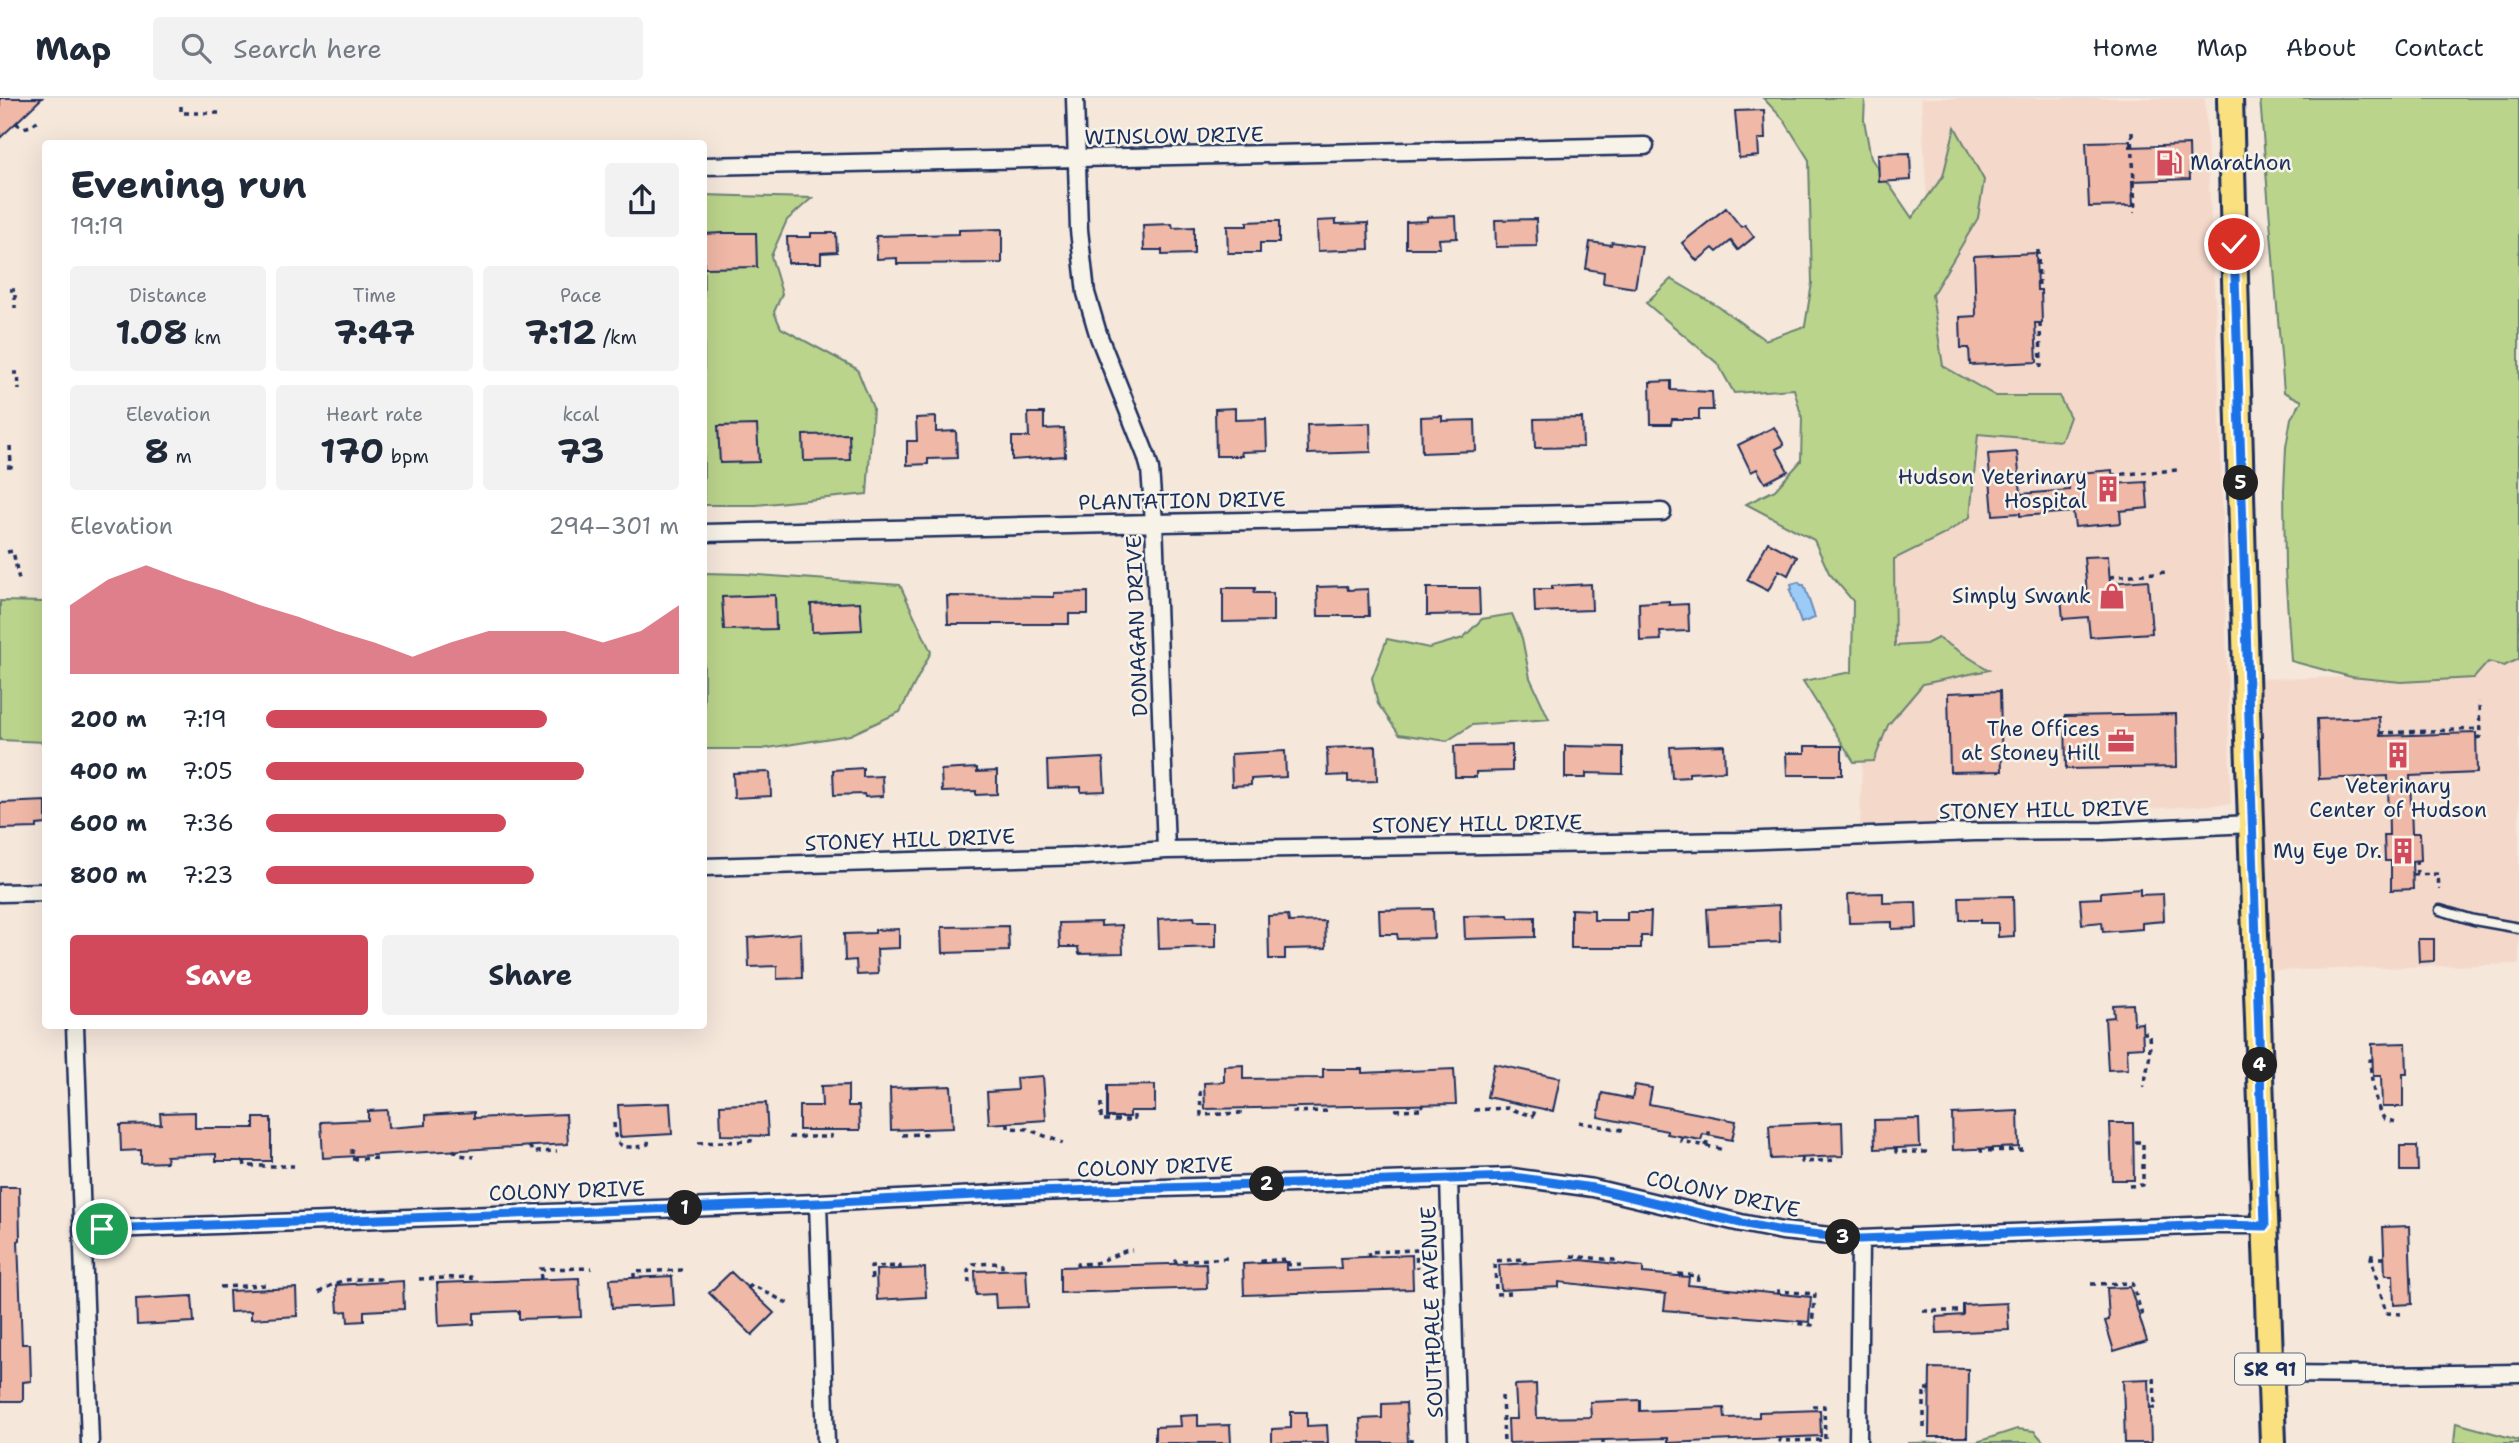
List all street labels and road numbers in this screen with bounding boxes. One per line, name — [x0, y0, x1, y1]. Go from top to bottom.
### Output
street label: WINSLOW DRIVE — [1084, 120, 1264, 152]
street label: PLANTATION DRIVE — [1078, 485, 1286, 517]
street label: DONAGAN DRIVE — [1120, 535, 1154, 717]
street label: STONEY HILL DRIVE — [1939, 794, 2149, 826]
street label: STONEY HILL DRIVE — [1372, 808, 1582, 840]
street label: STONEY HILL DRIVE — [804, 822, 1016, 858]
street label: COLONY DRIVE — [1076, 1150, 1234, 1184]
street label: COLONY DRIVE — [1643, 1164, 1803, 1224]
street label: COLONY DRIVE — [488, 1174, 646, 1208]
street label: SOUTHDALE AVENUE — [1414, 1206, 1450, 1418]
road number: SR 91 — [2235, 1354, 2305, 1385]

